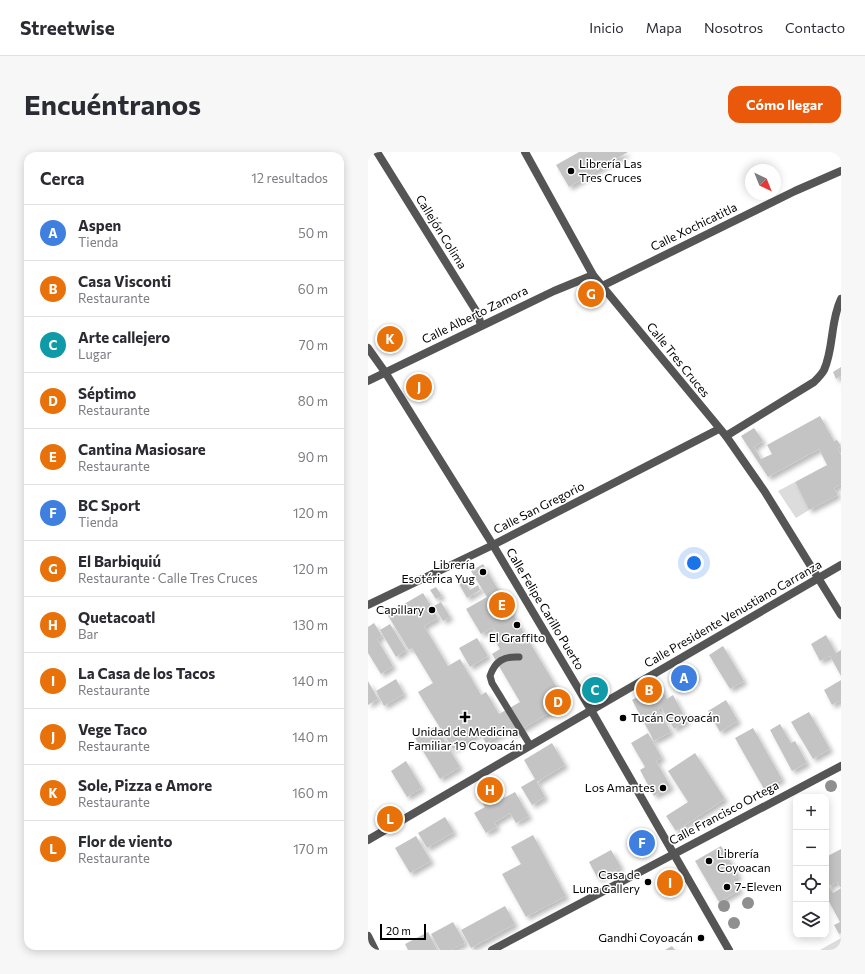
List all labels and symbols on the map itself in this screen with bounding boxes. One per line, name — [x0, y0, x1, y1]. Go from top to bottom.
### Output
place label: Librería Las Tres Cruces — [579, 156, 642, 184]
north arrow — [745, 164, 781, 200]
marker: Librería Las Tres Cruces — [566, 166, 576, 176]
street label: Callejón Colima — [413, 192, 470, 271]
street label: Calle Xochicatitla — [648, 199, 739, 253]
pin: G — [578, 279, 604, 309]
street label: Calle Alberto Zamora — [419, 282, 530, 346]
street label: Calle Tres Cruces — [644, 319, 713, 400]
pin: K — [377, 324, 403, 354]
pin: J — [406, 372, 432, 402]
street label: Calle San Gregorio — [491, 478, 586, 536]
street label: Calle Felipe Carillo Puerto — [504, 545, 588, 672]
your location — [684, 553, 704, 573]
street label: Calle Presidente Venustiano Carranza — [641, 556, 824, 670]
place label: Librería Esotérica Yug — [402, 557, 475, 585]
marker: Librería Esotérica Yug — [478, 567, 488, 577]
pin: E — [489, 590, 515, 620]
place label: Capillary — [376, 602, 424, 616]
marker: Capillary — [427, 605, 437, 615]
marker: El Graffito — [512, 620, 522, 630]
place label: El Graffito — [489, 630, 545, 644]
pin: A — [671, 663, 697, 693]
pin: C — [582, 675, 608, 705]
pin: B — [636, 675, 662, 705]
pin: D — [545, 687, 571, 717]
place label: Tucán Coyoacán — [631, 710, 719, 724]
marker: Unidad de Medicina Familiar 19 Coyoacán — [459, 711, 471, 723]
marker: Tucán Coyoacán — [618, 713, 628, 723]
place label: Unidad de Medicina Familiar 19 Coyoacán — [408, 724, 522, 752]
pin: H — [477, 775, 503, 805]
street label: Calle Francisco Ortega — [666, 777, 781, 847]
place label: Los Amantes — [585, 780, 655, 794]
marker: Los Amantes — [658, 783, 668, 793]
pin: L — [377, 804, 403, 834]
pin: F — [629, 828, 655, 858]
place label: Librería Coyoacan — [717, 846, 771, 874]
marker: Librería Coyoacan — [704, 856, 714, 866]
place label: Casa de Luna Gallery — [572, 867, 640, 895]
pin: I — [657, 868, 683, 898]
marker: Casa de Luna Gallery — [643, 877, 653, 887]
place label: 7-Eleven — [735, 879, 782, 893]
marker: 7-Eleven — [722, 882, 732, 892]
scale bar — [380, 922, 426, 941]
place label: Gandhi Coyoacán — [598, 930, 693, 944]
marker: Gandhi Coyoacán — [696, 933, 706, 943]

